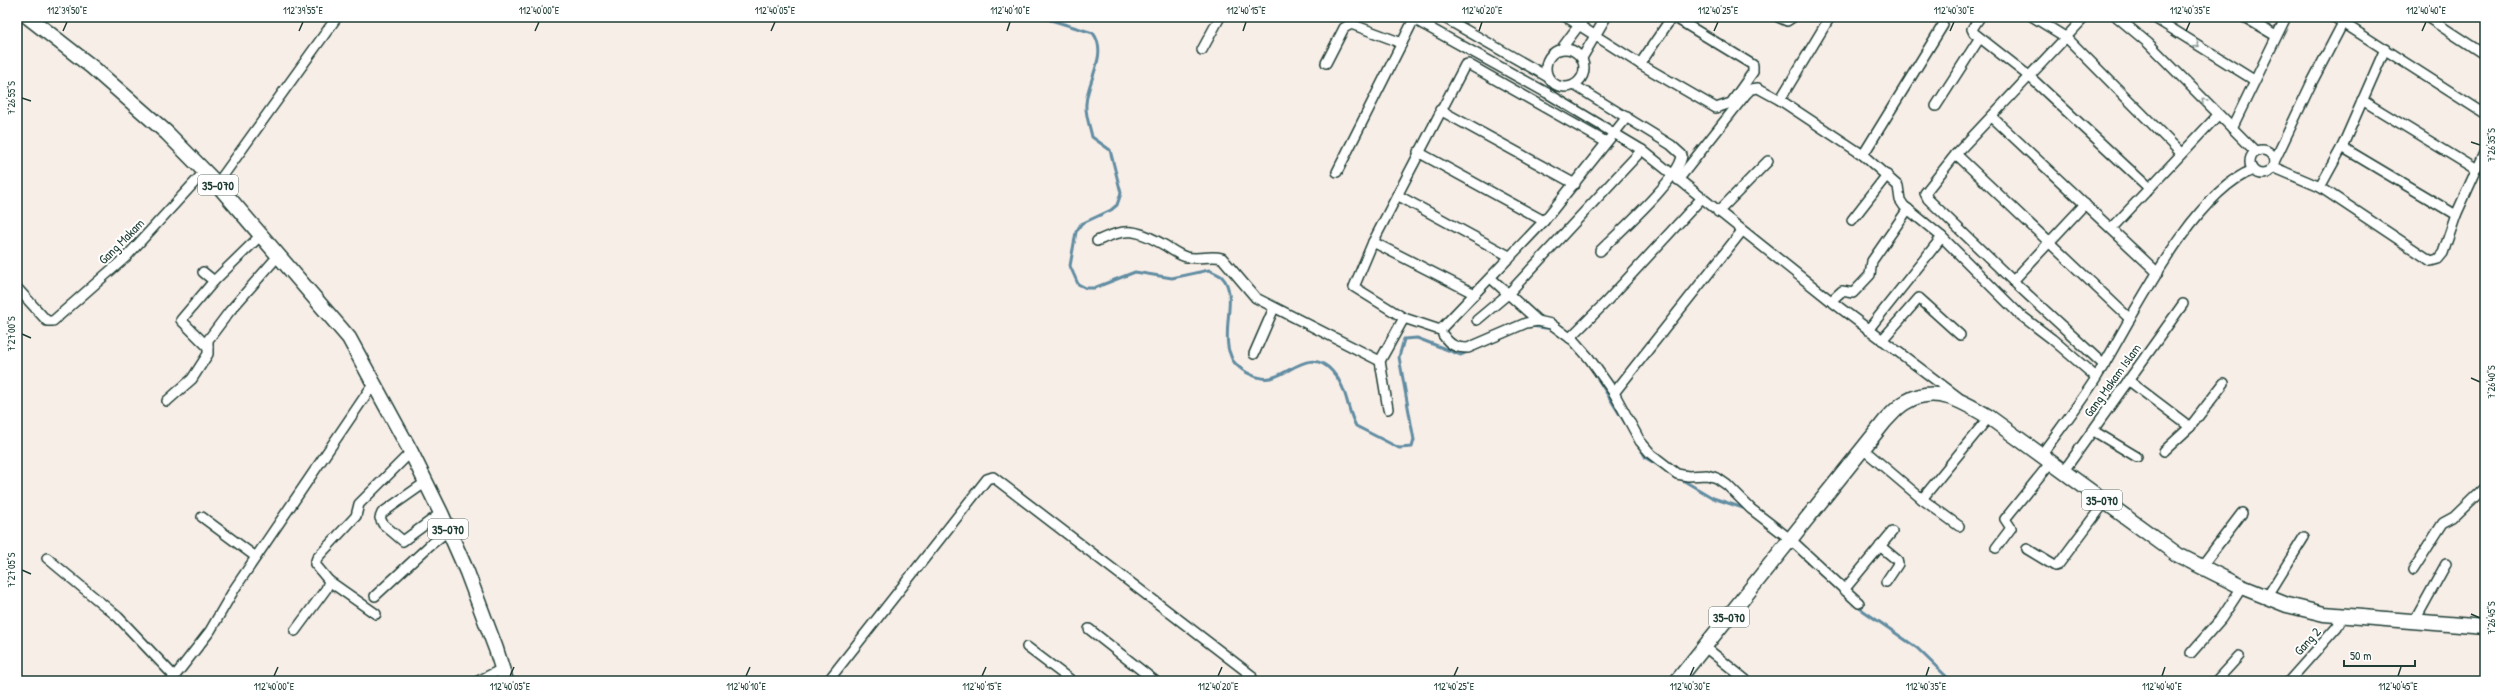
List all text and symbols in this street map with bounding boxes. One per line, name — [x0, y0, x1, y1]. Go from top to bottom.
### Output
text: 112°39'50"E — [47, 4, 88, 17]
text: 112°39'55"E — [283, 4, 324, 17]
text: 112°40'00"E — [519, 4, 560, 17]
text: 112°40'05"E — [755, 4, 796, 17]
text: 112°40'10"E — [990, 4, 1030, 17]
text: 112°40'15"E — [1226, 4, 1266, 17]
text: 112°40'20"E — [1462, 4, 1503, 17]
text: 112°40'25"E — [1698, 4, 1739, 17]
text: 112°40'30"E — [1934, 4, 1975, 17]
text: 112°40'35"E — [2170, 4, 2211, 17]
text: 112°40'40"E — [2406, 4, 2446, 17]
one-way arrow — [2193, 40, 2200, 47]
text: 7°26'55"S — [5, 81, 18, 115]
one-way arrow — [2202, 98, 2209, 106]
text: 7°26'35"S — [2485, 128, 2498, 162]
road number: 35-070 — [198, 175, 238, 195]
street label: Gang Makam — [94, 214, 148, 268]
text: 7°27'00"S — [5, 316, 18, 352]
street label: Gang Makam Islam — [2079, 340, 2145, 420]
text: 7°26'40"S — [2485, 365, 2498, 399]
road number: 35-070 — [2082, 490, 2122, 510]
road number: 35-070 — [428, 519, 468, 539]
text: 7°27'05"S — [5, 552, 18, 587]
text: 7°26'45"S — [2485, 601, 2498, 635]
road number: 35-070 — [1709, 607, 1749, 627]
street label: Gang 2 — [2290, 623, 2324, 659]
scale bar — [2344, 642, 2415, 668]
text: 50 m — [2350, 647, 2371, 664]
text: 112°40'00"E — [254, 680, 295, 693]
text: 112°40'05"E — [490, 680, 531, 693]
text: 112°40'10"E — [726, 680, 766, 693]
text: 112°40'15"E — [962, 680, 1002, 693]
text: 112°40'20"E — [1198, 680, 1239, 693]
text: 112°40'25"E — [1434, 680, 1475, 693]
text: 112°40'30"E — [1670, 680, 1711, 693]
text: 112°40'35"E — [1906, 680, 1947, 693]
text: 112°40'40"E — [2142, 680, 2182, 693]
text: 112°40'45"E — [2378, 680, 2418, 693]

